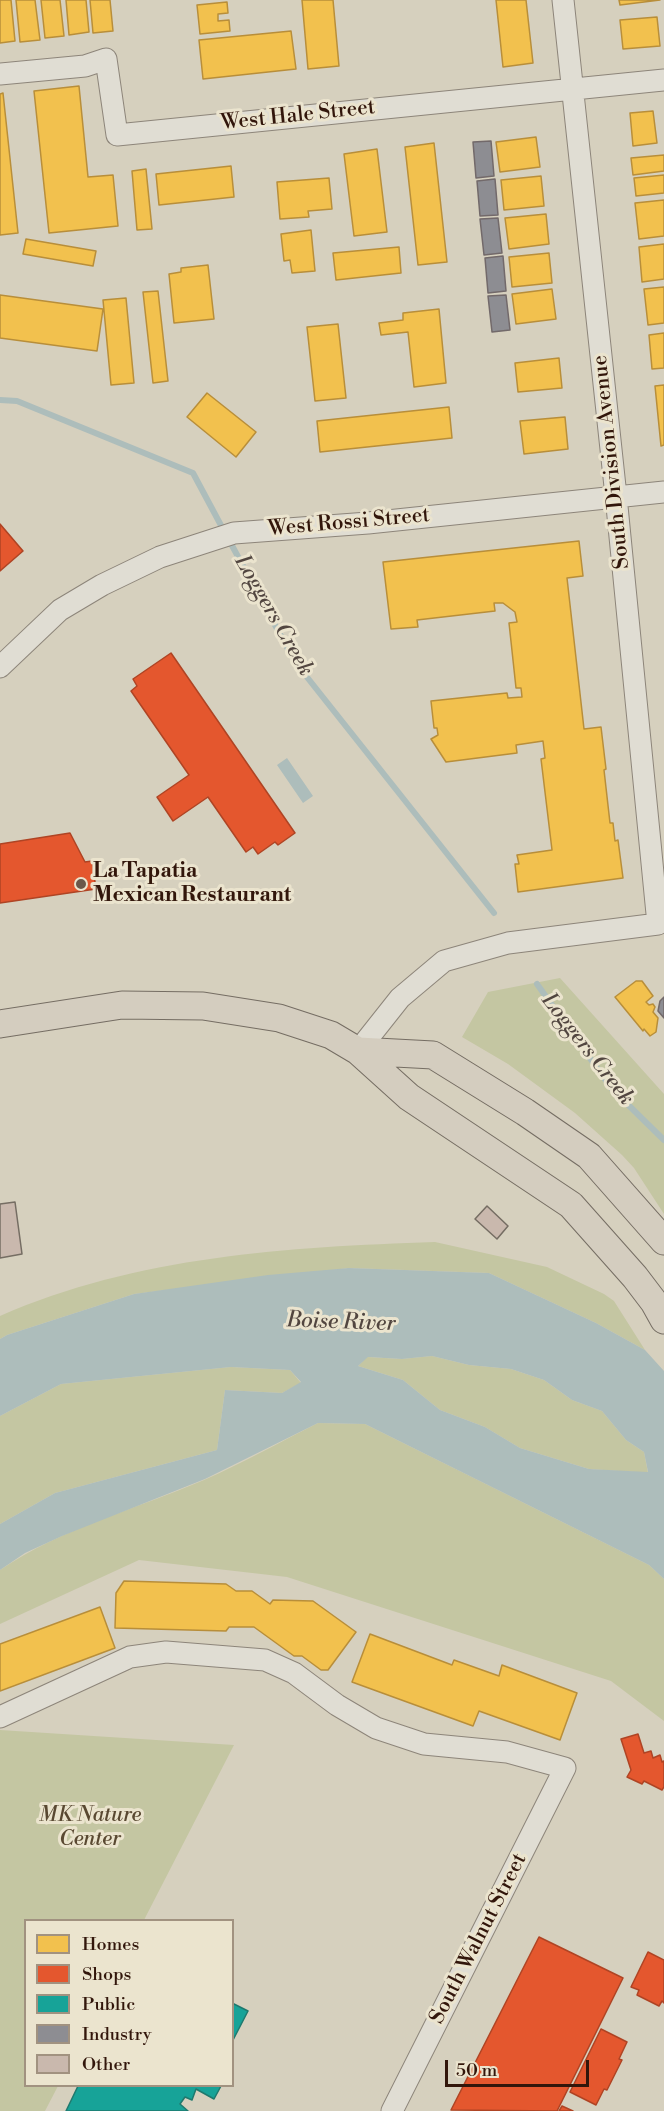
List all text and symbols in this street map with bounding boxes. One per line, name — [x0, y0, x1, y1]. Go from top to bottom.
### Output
street label: West Hale Street — [220, 95, 376, 137]
street label: South Division Avenue — [588, 354, 636, 570]
street label: West Rossi Street — [267, 503, 431, 543]
water label: Loggers Creek — [228, 551, 318, 681]
place label: La Tapatia Mexican Restaurant — [93, 859, 291, 909]
marker: La Tapatia Mexican Restaurant — [74, 877, 88, 891]
water label: Loggers Creek — [535, 989, 639, 1111]
water label: Boise River — [286, 1308, 396, 1338]
park label: MK Nature Center — [39, 1803, 141, 1853]
street label: South Walnut Street — [425, 1849, 533, 2029]
legend — [24, 1919, 234, 2087]
text: Homes — [82, 1933, 139, 1956]
text: Shops — [82, 1963, 131, 1986]
text: Public — [82, 1993, 135, 2016]
text: Industry — [82, 2023, 152, 2046]
scale bar — [448, 2048, 592, 2086]
text: Other — [82, 2053, 130, 2076]
text: 50 m — [456, 2059, 497, 2082]

